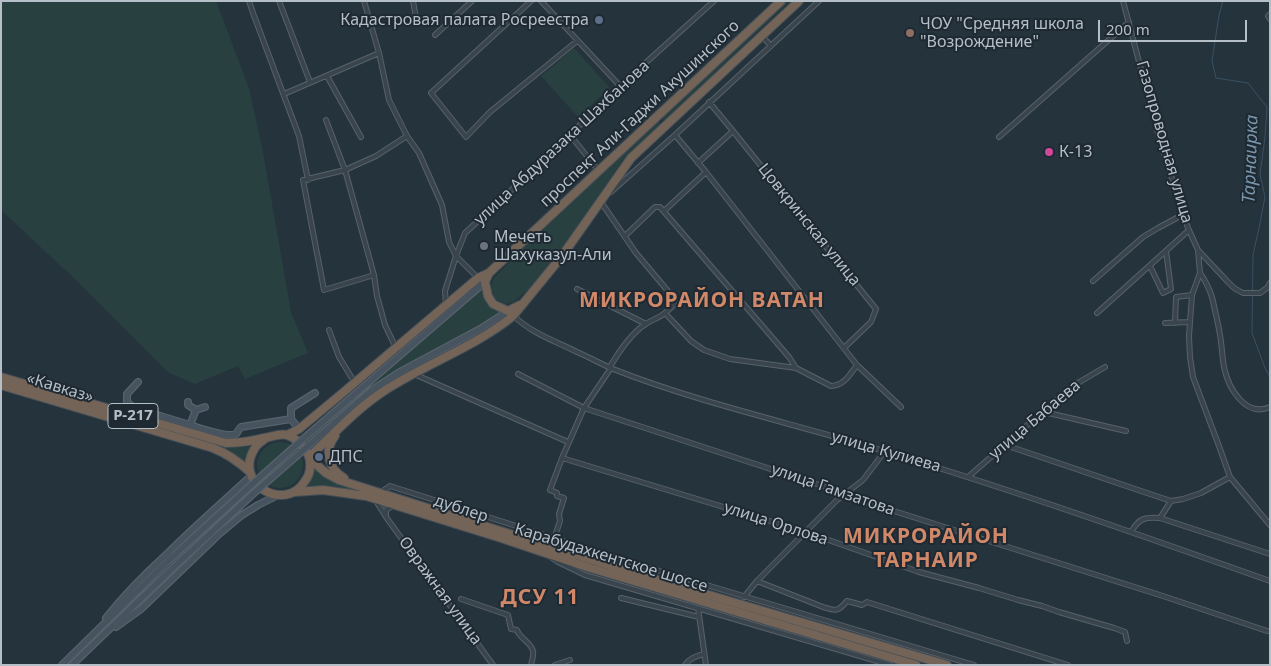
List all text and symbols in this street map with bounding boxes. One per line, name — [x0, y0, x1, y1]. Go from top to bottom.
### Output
place label: Кадастровая палата Росреестра — [340, 10, 589, 30]
scale bar — [1101, 10, 1250, 42]
marker: Кадастровая палата Росреестра — [593, 14, 605, 26]
place label: ЧОУ "Средняя школа "Возрождение" — [920, 14, 1084, 52]
street label: проспект Али-Гаджи Акушинского — [536, 17, 744, 211]
text: 200 m — [1106, 19, 1150, 39]
marker: ЧОУ "Средняя школа "Возрождение" — [904, 27, 916, 39]
street label: улица Абдуразака Шахбанова — [470, 57, 654, 229]
street label: Газопроводная улица — [1132, 59, 1196, 225]
water label: Тарнаирка — [1239, 114, 1263, 204]
place label: К-13 — [1059, 142, 1092, 162]
marker: К-13 — [1043, 146, 1055, 158]
street label: Цовкринская улица — [754, 160, 864, 290]
place label: Мечеть Шахуказул-Али — [494, 227, 612, 265]
marker: Мечеть Шахуказул-Али — [478, 240, 490, 252]
district label: МИКРОРАЙОН ВАТАН — [577, 288, 827, 314]
street label: «Кавказ» — [24, 369, 96, 407]
street label: улица Бабаева — [985, 376, 1085, 464]
road number: Р-217 — [108, 404, 158, 428]
street label: улица Кулиева — [829, 427, 943, 477]
place label: ДПС — [329, 447, 363, 467]
marker: ДПС — [313, 451, 325, 463]
street label: улица Гамзатова — [769, 460, 897, 520]
street label: дублер — [432, 491, 490, 527]
street label: улица Орлова — [722, 498, 830, 550]
street label: Карабудахкентское шоссе — [512, 519, 710, 597]
district label: МИКРОРАЙОН ТАРНАИР — [842, 524, 1010, 574]
street label: Овражная улица — [394, 533, 486, 649]
district label: ДСУ 11 — [500, 585, 580, 611]

